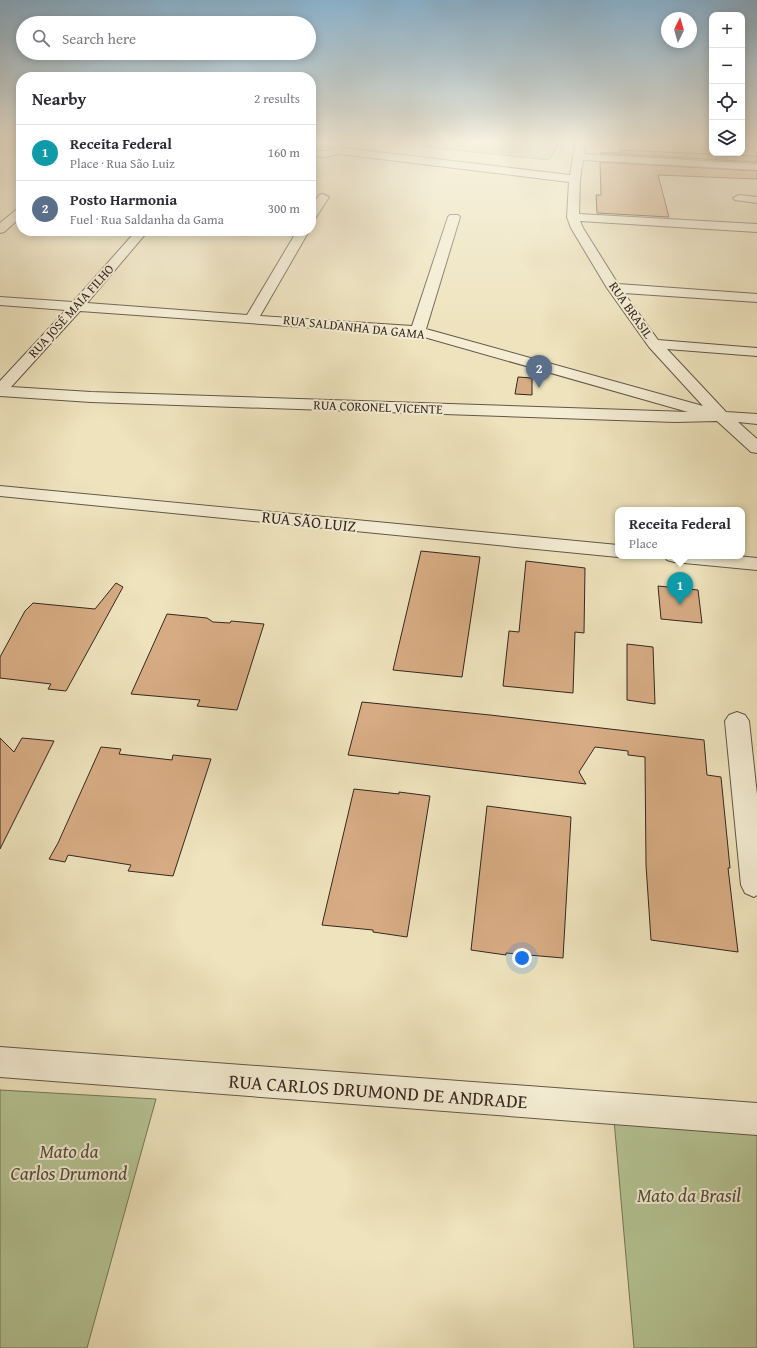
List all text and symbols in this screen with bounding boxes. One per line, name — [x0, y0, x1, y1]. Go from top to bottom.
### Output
north arrow — [661, 12, 697, 48]
map controls — [709, 12, 745, 156]
button: + — [709, 12, 745, 48]
search box — [16, 16, 316, 60]
icon: search — [30, 27, 52, 49]
text: Search here — [62, 28, 136, 49]
button: − — [709, 48, 745, 84]
button: locate — [709, 84, 745, 120]
text: Nearby — [32, 86, 86, 111]
text: 2 results — [254, 89, 300, 108]
button: layers — [709, 120, 745, 156]
text: Receita Federal — [70, 133, 172, 154]
text: 1 — [42, 143, 48, 162]
text: 160 m — [268, 143, 300, 162]
text: Place · Rua São Luiz — [70, 154, 175, 173]
text: Posto Harmonia — [70, 189, 177, 210]
text: 2 — [42, 199, 48, 218]
text: 300 m — [268, 199, 300, 218]
text: Fuel · Rua Saldanha da Gama — [70, 210, 224, 229]
street label: RUA JOSÉ MAIA FILHO — [24, 260, 118, 362]
street label: RUA BRASIL — [604, 278, 658, 343]
street label: RUA SALDANHA DA GAMA — [282, 310, 426, 344]
pin: 2 — [526, 355, 552, 388]
street label: RUA CORONEL VICENTE — [313, 395, 443, 419]
street label: RUA SÃO LUIZ — [261, 504, 357, 538]
popup — [615, 507, 745, 559]
text: Receita Federal — [629, 513, 731, 534]
text: Place — [629, 534, 658, 553]
pin: 1 — [667, 572, 693, 605]
your location — [512, 948, 532, 968]
street label: RUA CARLOS DRUMOND DE ANDRADE — [228, 1067, 529, 1115]
park label: Mato da Carlos Drumond — [11, 1137, 127, 1187]
park label: Mato da Brasil — [637, 1181, 741, 1209]

